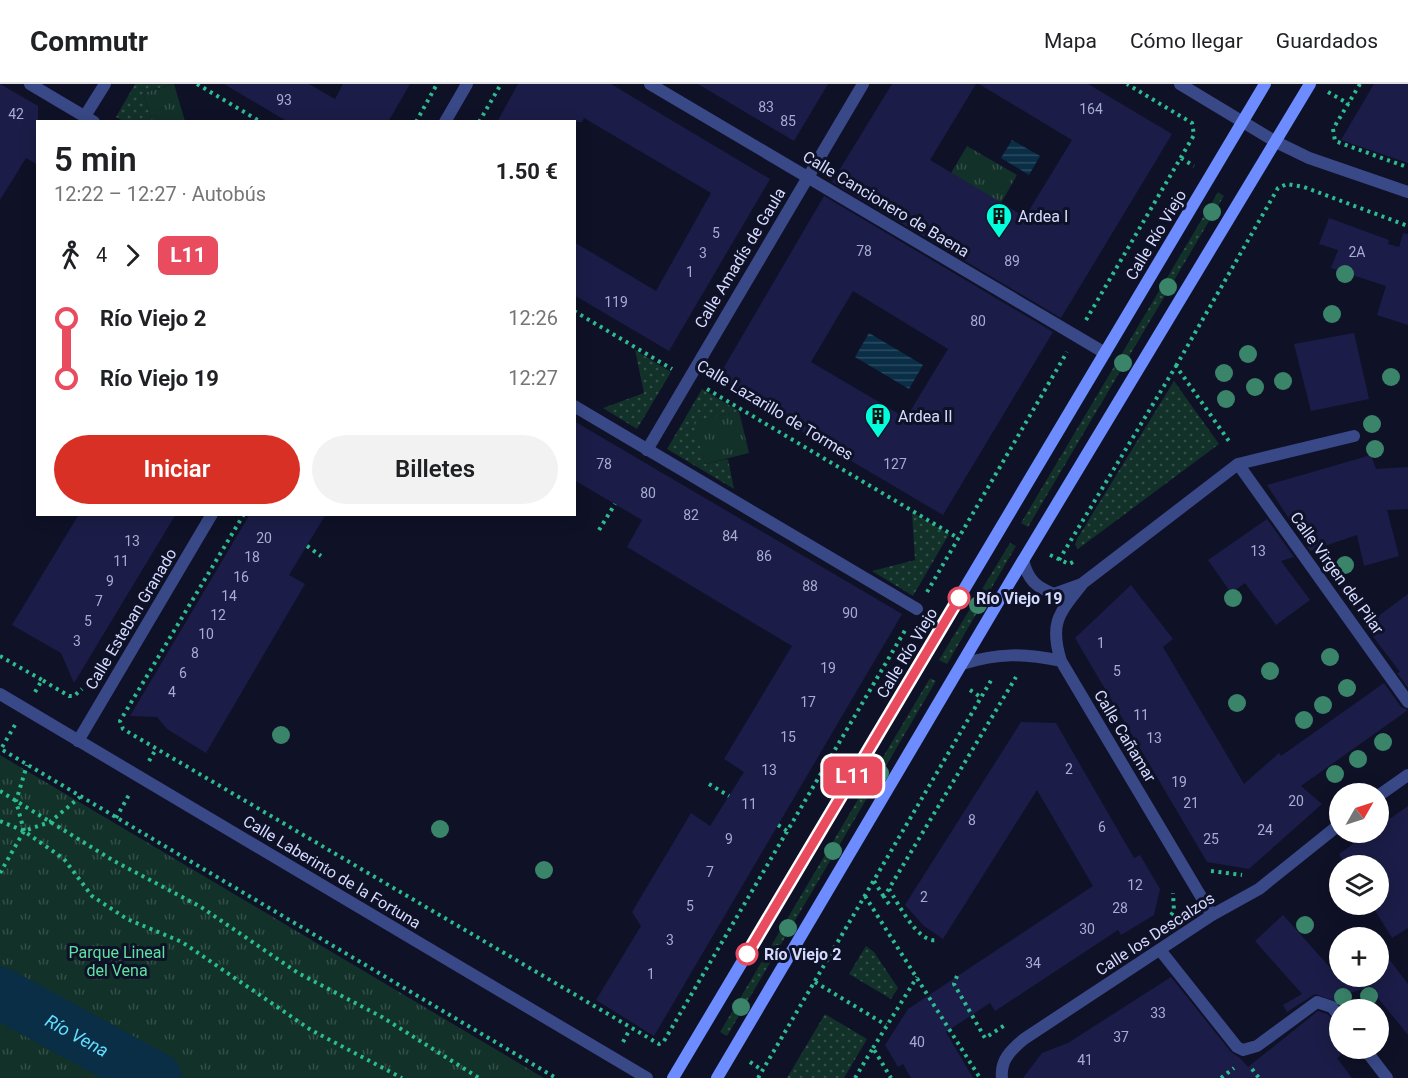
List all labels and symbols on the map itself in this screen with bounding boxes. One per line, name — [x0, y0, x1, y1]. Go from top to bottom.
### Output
house number: 93 — [276, 92, 292, 108]
house number: 83 — [758, 99, 774, 115]
house number: 164 — [1079, 101, 1103, 117]
house number: 42 — [8, 106, 24, 122]
house number: 85 — [780, 113, 796, 129]
street label: Calle Cancionero de Baena — [799, 147, 973, 261]
street label: Calle Amadís de Gaula — [691, 184, 789, 332]
street label: Calle Río Viejo — [1122, 186, 1190, 284]
building icon: Ardea I — [984, 201, 1014, 239]
place label: Ardea I — [1018, 207, 1068, 226]
house number: 5 — [712, 225, 720, 241]
house number: 78 — [856, 243, 872, 259]
house number: 2A — [1348, 244, 1366, 260]
house number: 3 — [699, 245, 707, 261]
house number: 89 — [1004, 253, 1020, 269]
house number: 1 — [686, 264, 694, 280]
house number: 119 — [604, 294, 628, 310]
house number: 80 — [970, 313, 986, 329]
street label: Calle Lazarillo de Tormes — [693, 356, 857, 464]
building icon: Ardea II — [863, 401, 893, 439]
place label: Ardea II — [898, 407, 953, 426]
house number: 78 — [596, 456, 612, 472]
house number: 127 — [883, 456, 907, 472]
house number: 80 — [640, 485, 656, 501]
house number: 82 — [683, 507, 699, 523]
street label: Calle Virgen del Pilar — [1286, 508, 1388, 638]
house number: 84 — [722, 528, 738, 544]
house number: 20 — [256, 530, 272, 546]
house number: 13 — [124, 533, 140, 549]
house number: 13 — [1250, 543, 1266, 559]
street label: Calle Esteban Granado — [81, 545, 181, 693]
house number: 86 — [756, 548, 772, 564]
house number: 18 — [244, 549, 260, 565]
house number: 11 — [113, 553, 129, 569]
house number: 16 — [233, 569, 249, 585]
house number: 9 — [106, 573, 114, 589]
house number: 88 — [802, 578, 818, 594]
marker: Río Viejo 19 — [948, 587, 970, 609]
house number: 14 — [221, 588, 237, 604]
place label: Río Viejo 19 — [976, 589, 1062, 608]
house number: 7 — [95, 593, 103, 609]
street label: Calle Río Viejo — [873, 604, 941, 702]
house number: 90 — [842, 605, 858, 621]
house number: 12 — [210, 607, 226, 623]
house number: 5 — [84, 613, 92, 629]
house number: 10 — [198, 626, 214, 642]
house number: 3 — [73, 633, 81, 649]
house number: 1 — [1097, 635, 1105, 651]
house number: 8 — [191, 645, 199, 661]
house number: 19 — [820, 660, 836, 676]
house number: 5 — [1113, 663, 1121, 679]
house number: 6 — [179, 665, 187, 681]
house number: 4 — [168, 684, 176, 700]
street label: Calle Cañamar — [1090, 686, 1160, 786]
house number: 17 — [800, 694, 816, 710]
house number: 11 — [1133, 707, 1149, 723]
house number: 15 — [780, 729, 796, 745]
house number: 13 — [1146, 730, 1162, 746]
line badge: L11 — [818, 756, 888, 796]
house number: 2 — [1065, 761, 1073, 777]
house number: 13 — [761, 762, 777, 778]
house number: 19 — [1171, 774, 1187, 790]
north arrow — [1329, 783, 1389, 843]
house number: 20 — [1288, 793, 1304, 809]
house number: 21 — [1183, 795, 1199, 811]
house number: 11 — [741, 796, 757, 812]
street label: Calle Laberinto de la Fortuna — [240, 811, 424, 933]
house number: 8 — [968, 812, 976, 828]
house number: 6 — [1098, 819, 1106, 835]
house number: 24 — [1257, 822, 1273, 838]
house number: 9 — [725, 831, 733, 847]
house number: 25 — [1203, 831, 1219, 847]
house number: 7 — [706, 864, 714, 880]
house number: 12 — [1127, 877, 1143, 893]
street label: Calle los Descalzos — [1092, 888, 1218, 980]
house number: 2 — [920, 889, 928, 905]
house number: 5 — [686, 898, 694, 914]
house number: 28 — [1112, 900, 1128, 916]
house number: 30 — [1079, 921, 1095, 937]
house number: 3 — [666, 932, 674, 948]
park label: Parque Lineal del Vena — [69, 943, 165, 980]
marker: Río Viejo 2 — [736, 943, 758, 965]
place label: Río Viejo 2 — [764, 945, 841, 964]
house number: 34 — [1025, 955, 1041, 971]
house number: 1 — [647, 966, 655, 982]
house number: 33 — [1150, 1005, 1166, 1021]
water label: Río Vena — [42, 1009, 112, 1061]
house number: 37 — [1113, 1029, 1129, 1045]
house number: 40 — [909, 1034, 925, 1050]
house number: 41 — [1077, 1052, 1093, 1068]

